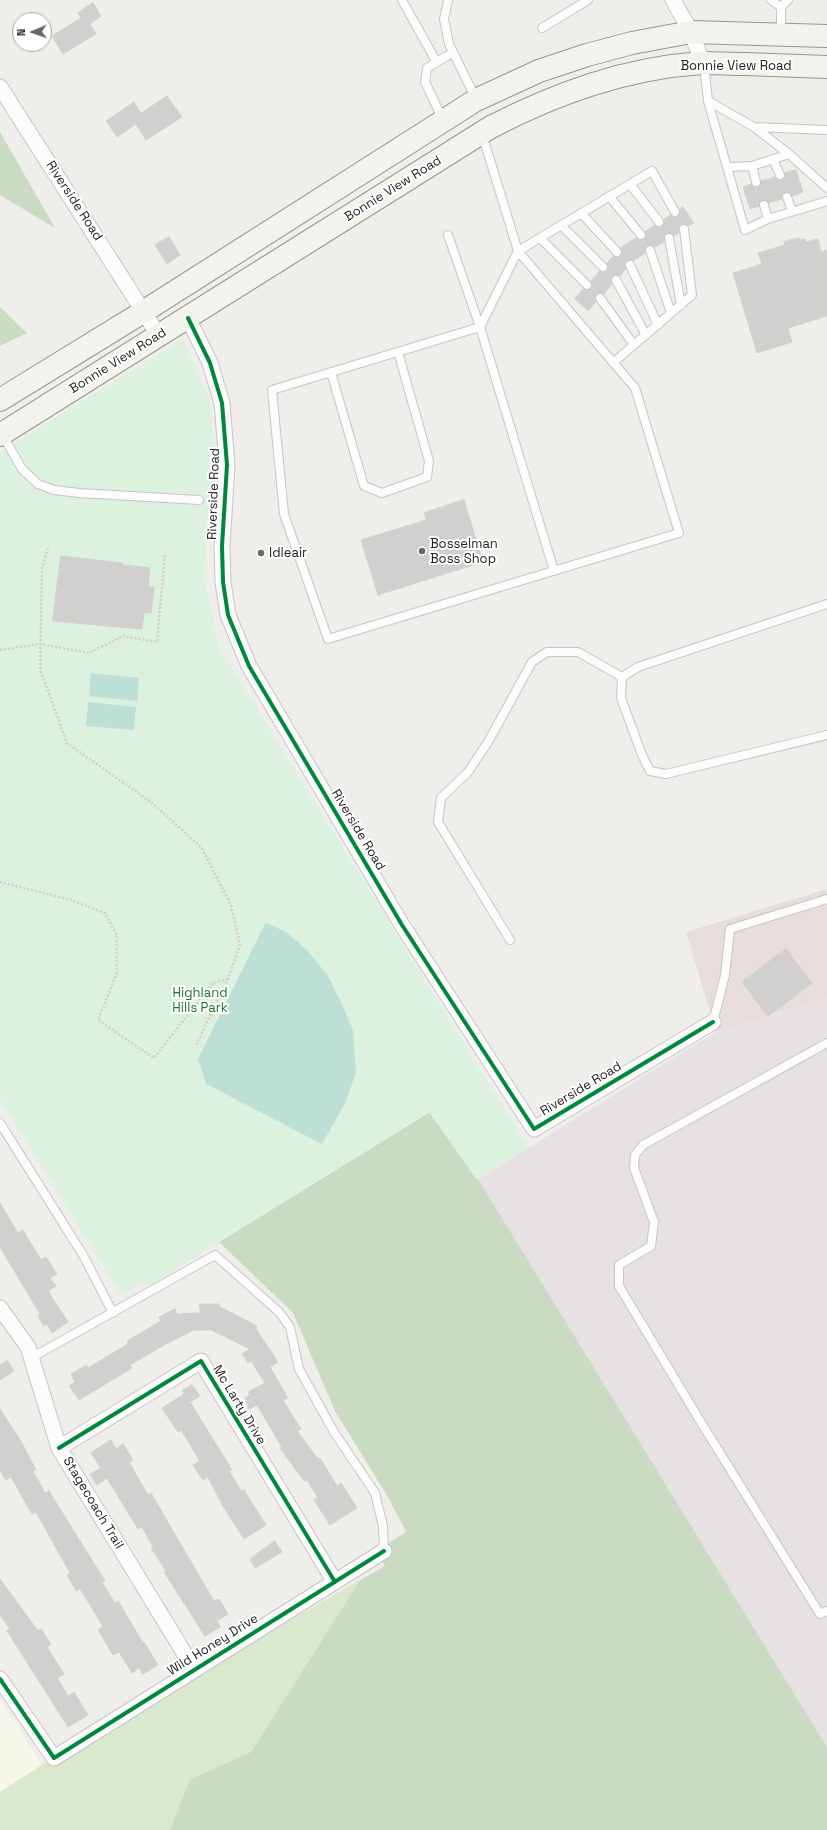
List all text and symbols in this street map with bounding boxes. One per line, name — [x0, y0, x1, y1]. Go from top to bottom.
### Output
north arrow — [12, 12, 52, 52]
text: N — [14, 28, 28, 36]
street label: Bonnie View Road — [680, 58, 792, 74]
street label: Bonnie View Road — [342, 153, 444, 225]
street label: Riverside Road — [42, 158, 106, 244]
street label: Bonnie View Road — [67, 325, 169, 397]
street label: Riverside Road — [205, 448, 223, 540]
place label: Bosselman Boss Shop — [430, 536, 498, 567]
place label: Idleair — [269, 545, 307, 561]
marker: Bosselman Boss Shop — [417, 546, 427, 556]
marker: Idleair — [256, 548, 266, 558]
street label: Riverside Road — [328, 787, 388, 873]
park label: Highland Hills Park — [172, 985, 228, 1016]
street label: Riverside Road — [538, 1059, 624, 1119]
street label: Mc Larty Drive — [209, 1362, 269, 1448]
street label: Stagecoach Trail — [59, 1454, 127, 1552]
street label: Wild Honey Drive — [165, 1611, 261, 1679]

